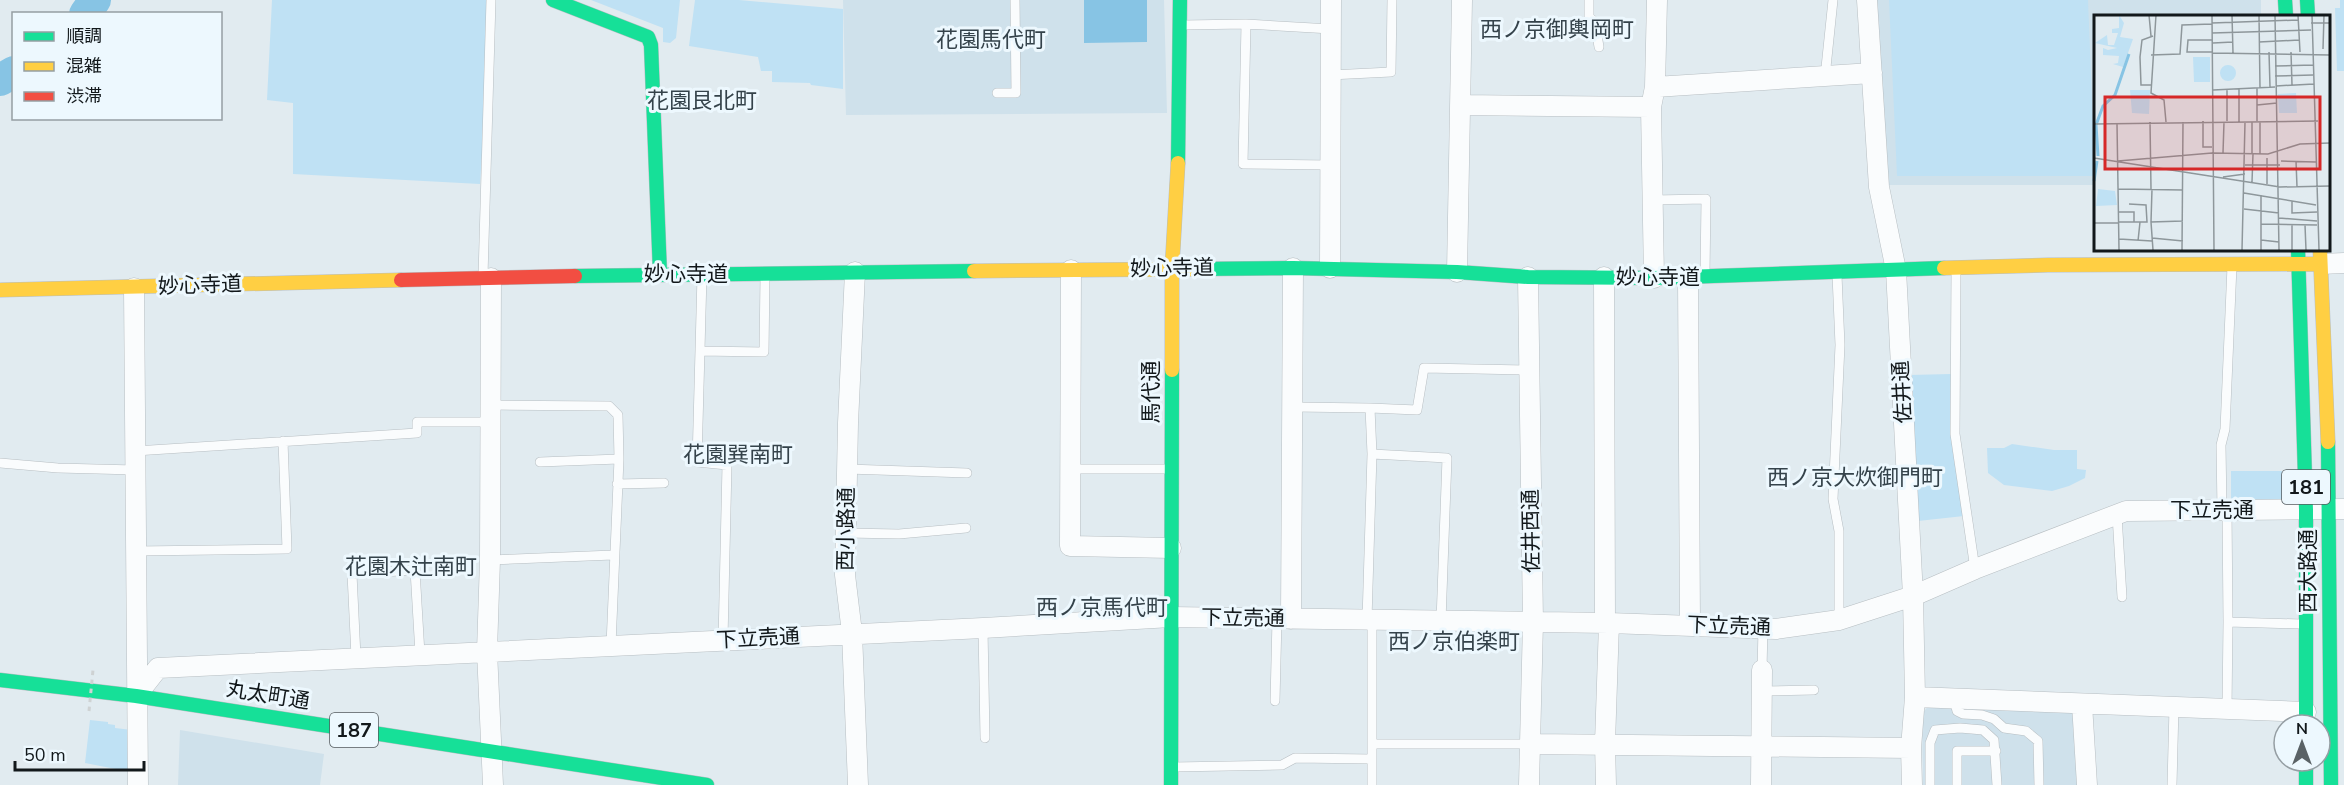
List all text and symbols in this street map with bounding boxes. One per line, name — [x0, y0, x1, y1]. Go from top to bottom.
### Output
legend — [12, 12, 222, 120]
district label: 西ノ京御輿岡町 — [1480, 15, 1634, 45]
inset map — [2094, 15, 2329, 250]
text: 順調 — [66, 24, 102, 48]
district label: 花園馬代町 — [936, 25, 1046, 55]
text: 混雑 — [66, 54, 102, 78]
text: 渋滞 — [66, 84, 102, 108]
district label: 花園艮北町 — [647, 86, 757, 116]
street label: 妙心寺道 — [1130, 253, 1214, 283]
street label: 妙心寺道 — [644, 260, 728, 288]
street label: 妙心寺道 — [1616, 263, 1700, 291]
street label: 妙心寺道 — [158, 270, 242, 300]
street label: 佐井通 — [1886, 360, 1918, 424]
street label: 馬代通 — [1137, 361, 1165, 424]
district label: 花園巽南町 — [683, 440, 793, 470]
district label: 西ノ京大炊御門町 — [1767, 463, 1943, 493]
road number: 181 — [2282, 470, 2330, 504]
street label: 西小路通 — [831, 487, 861, 571]
street label: 佐井西通 — [1516, 489, 1546, 573]
street label: 下立売通 — [2170, 496, 2254, 524]
street label: 西大路通 — [2294, 529, 2322, 613]
district label: 花園木辻南町 — [345, 552, 477, 582]
district label: 西ノ京馬代町 — [1036, 593, 1168, 623]
street label: 下立売通 — [1201, 603, 1285, 633]
street label: 下立売通 — [1687, 611, 1771, 641]
street label: 下立売通 — [715, 622, 801, 654]
district label: 西ノ京伯楽町 — [1388, 627, 1520, 657]
street label: 丸太町通 — [224, 675, 312, 715]
road number: 187 — [330, 713, 378, 747]
north arrow — [2272, 713, 2332, 773]
text: N — [2296, 718, 2308, 740]
scale bar — [15, 734, 144, 772]
text: 50 m — [24, 743, 66, 767]

